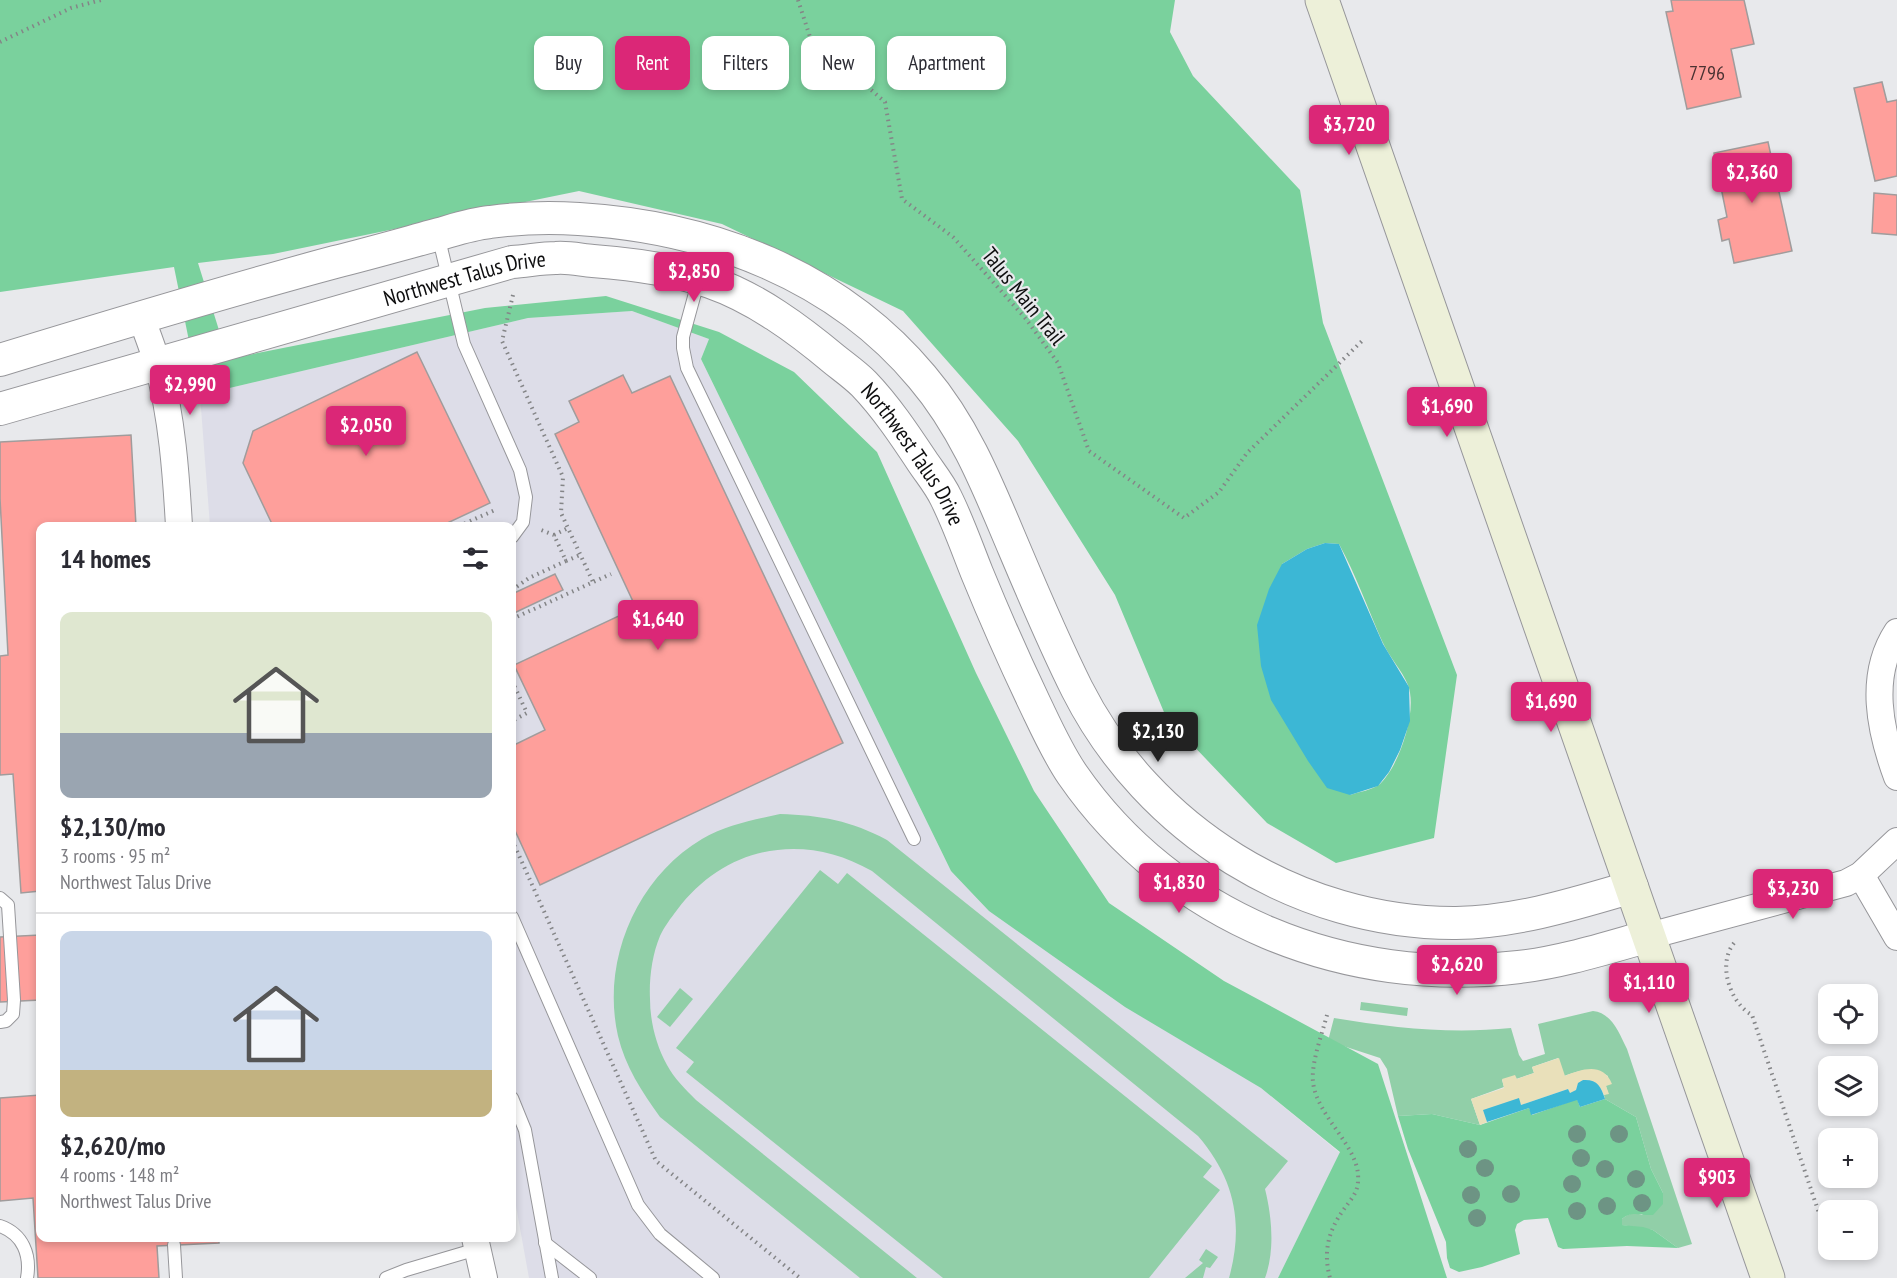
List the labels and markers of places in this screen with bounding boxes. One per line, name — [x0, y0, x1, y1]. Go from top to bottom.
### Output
pin: $3,720 — [1300, 105, 1398, 156]
pin: $2,360 — [1703, 153, 1801, 204]
pin: $2,850 — [645, 252, 743, 303]
pin: $2,990 — [141, 365, 239, 416]
pin: $1,690 — [1398, 387, 1496, 438]
pin: $2,050 — [317, 406, 415, 457]
pin: $1,640 — [609, 600, 707, 651]
pin: $1,690 — [1502, 682, 1600, 733]
pin: $2,130 — [1109, 712, 1207, 763]
pin: $1,830 — [1130, 863, 1228, 914]
pin: $3,230 — [1744, 869, 1842, 920]
pin: $2,620 — [1408, 945, 1506, 996]
pin: $1,110 — [1600, 963, 1698, 1014]
pin: $903 — [1681, 1158, 1753, 1209]

